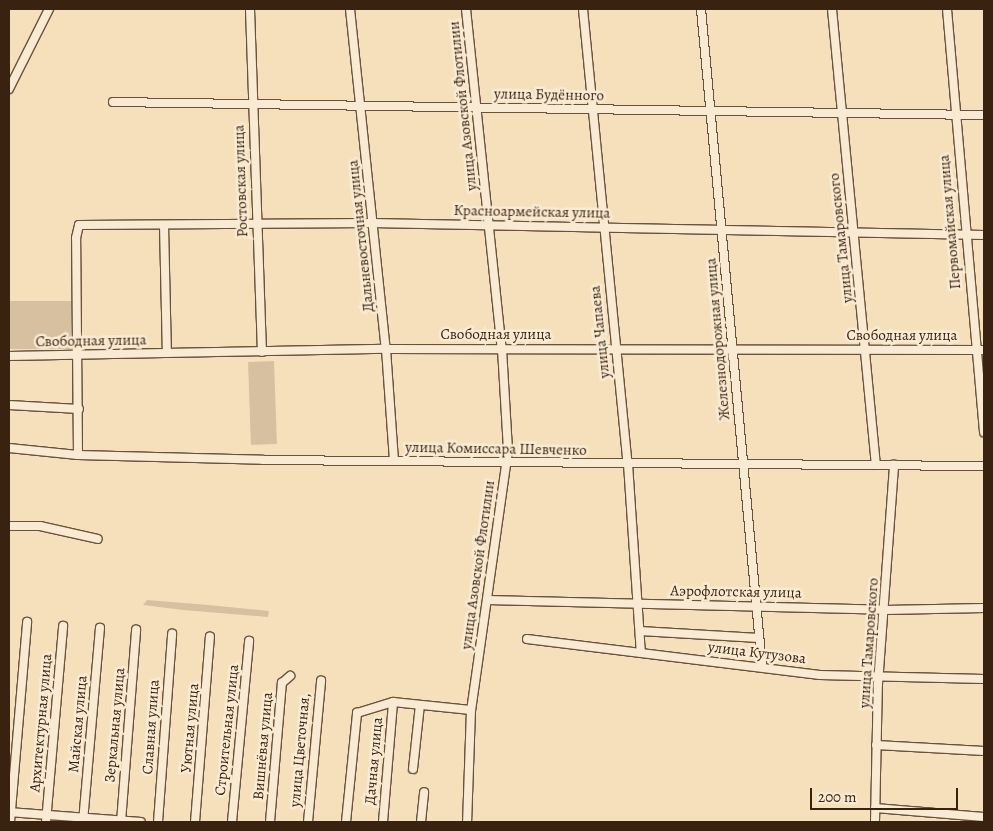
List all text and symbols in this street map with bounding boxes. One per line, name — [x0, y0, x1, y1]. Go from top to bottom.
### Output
street label: улица Азовской Флотилии — [445, 20, 481, 192]
street label: улица Будённого — [494, 85, 604, 105]
street label: Ростовская улица — [230, 124, 252, 238]
street label: Первомайская улица — [935, 154, 965, 290]
street label: Дальневосточная улица — [344, 159, 378, 313]
street label: улица Тамаровского — [825, 172, 857, 304]
street label: Красноармейская улица — [453, 202, 611, 222]
street label: Железнодорожная улица — [702, 257, 734, 421]
street label: улица Чапаева — [586, 285, 614, 379]
street label: Свободная улица — [441, 326, 551, 344]
street label: Свободная улица — [847, 327, 957, 345]
street label: Свободная улица — [35, 331, 147, 351]
street label: улица Комиссара Шевченко — [405, 438, 587, 460]
street label: улица Азовской Флотилии — [457, 479, 499, 651]
street label: улица Тамаровского — [855, 577, 883, 709]
street label: Аэрофлотская улица — [670, 582, 802, 602]
street label: улица Кутузова — [707, 638, 807, 668]
street label: Архитектурная улица — [26, 653, 56, 793]
street label: Строительная улица — [211, 663, 243, 797]
street label: Зеркальная улица — [101, 667, 129, 783]
street label: Майская улица — [65, 675, 91, 773]
street label: Славная улица — [139, 679, 163, 775]
street label: Уютная улица — [177, 682, 203, 774]
street label: Вишнёвая улица — [249, 691, 277, 801]
street label: улица Цветочная, — [286, 692, 314, 808]
street label: Дачная улица — [361, 716, 387, 806]
scale bar — [813, 778, 960, 810]
text: 200 m — [818, 787, 857, 807]

